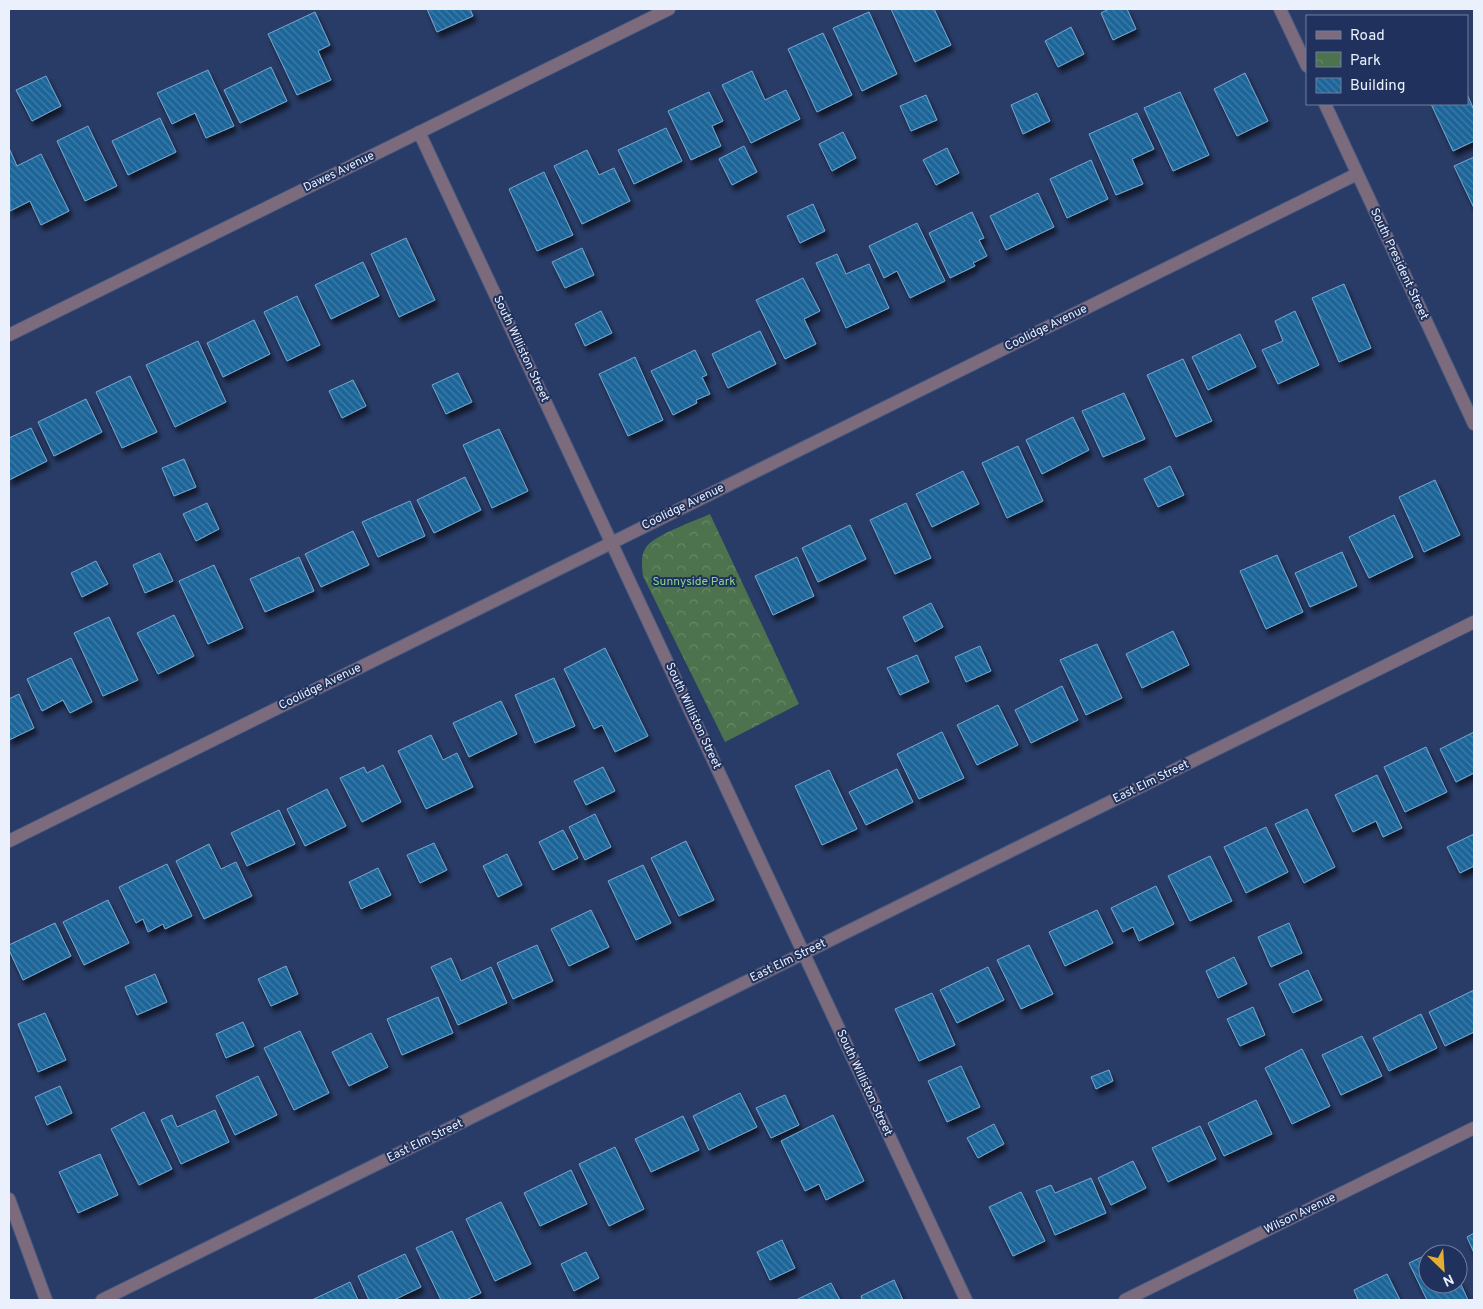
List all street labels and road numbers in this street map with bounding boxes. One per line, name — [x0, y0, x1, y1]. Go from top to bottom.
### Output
street label: Dawes Avenue — [301, 148, 377, 196]
street label: South President Street — [1366, 206, 1432, 322]
street label: South Williston Street — [489, 293, 553, 405]
street label: Coolidge Avenue — [1002, 301, 1090, 355]
street label: Coolidge Avenue — [639, 480, 727, 534]
street label: Coolidge Avenue — [276, 660, 364, 714]
street label: South Williston Street — [661, 660, 725, 772]
street label: East Elm Street — [1110, 757, 1192, 807]
street label: East Elm Street — [747, 936, 829, 986]
street label: South Williston Street — [832, 1027, 896, 1139]
street label: East Elm Street — [384, 1116, 466, 1166]
street label: Wilson Avenue — [1262, 1190, 1338, 1238]

